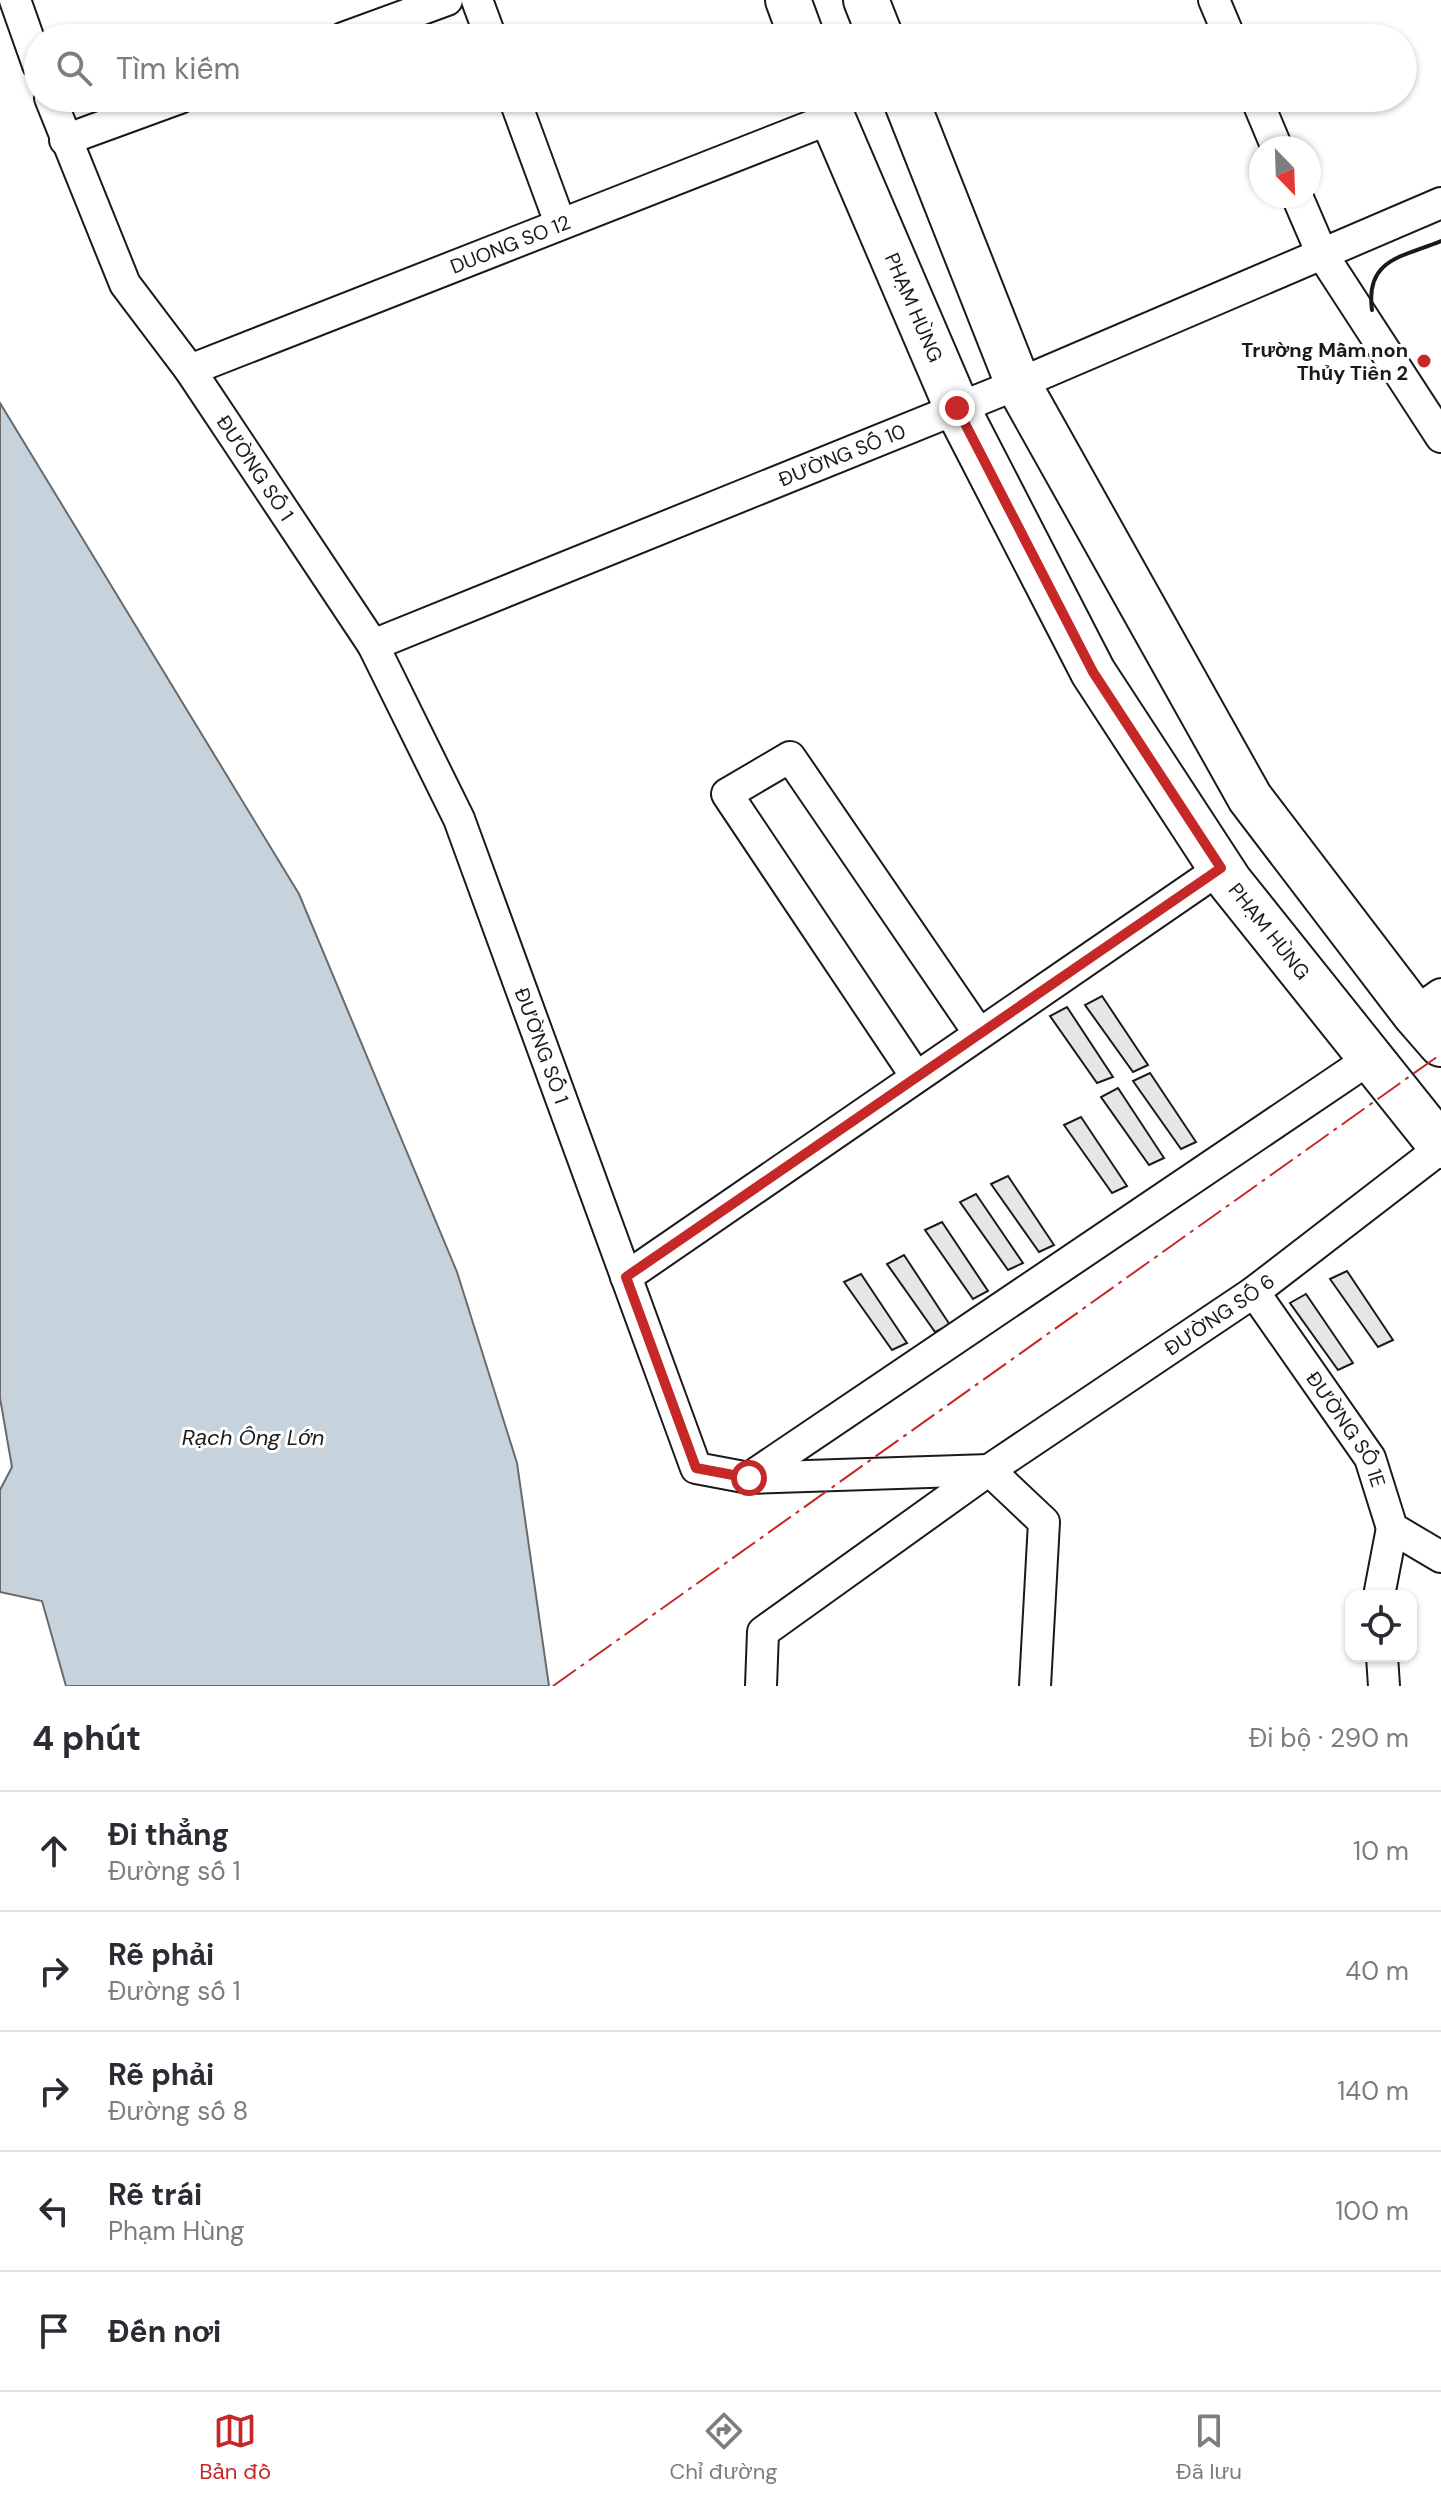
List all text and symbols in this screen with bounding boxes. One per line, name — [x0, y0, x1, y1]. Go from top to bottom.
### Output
search box — [24, 24, 1417, 112]
icon: search — [52, 46, 96, 90]
text: Tìm kiếm — [116, 49, 240, 88]
north arrow — [1249, 136, 1321, 208]
street label: DUONG SO 12 — [446, 209, 574, 280]
street label: PHẠM HÙNG — [879, 249, 949, 366]
place label: Trường Mầm non Thủy Tiên 2 — [1241, 337, 1408, 386]
marker: Trường Mầm non Thủy Tiên 2 — [1415, 352, 1433, 370]
route end — [939, 390, 975, 426]
street label: ĐƯỜNG SỐ 1 — [211, 410, 300, 526]
street label: ĐƯỜNG SỐ 10 — [775, 418, 910, 493]
street label: PHẠM HÙNG — [1223, 878, 1316, 985]
street label: ĐƯỜNG SỐ 1 — [509, 984, 575, 1107]
street label: ĐƯỜNG SỐ 6 — [1159, 1268, 1280, 1361]
street label: ĐƯỜNG SỐ 1E — [1300, 1366, 1391, 1490]
water label: Rạch Ông Lớn — [182, 1423, 324, 1452]
route start — [731, 1460, 767, 1496]
map controls — [1345, 1590, 1417, 1662]
button: locate — [1345, 1590, 1417, 1662]
text: 4 phút — [32, 1716, 141, 1761]
text: Đi bộ · 290 m — [1249, 1721, 1409, 1755]
text: Đi thẳng — [108, 1815, 229, 1854]
icon: ahead — [32, 1829, 76, 1873]
text: 10 m — [1353, 1834, 1409, 1868]
text: Đường số 1 — [108, 1854, 241, 1888]
text: Rẽ phải — [108, 1935, 214, 1974]
icon: right — [32, 1949, 76, 1993]
text: 40 m — [1345, 1954, 1409, 1988]
text: Đường số 1 — [108, 1974, 241, 2008]
text: Rẽ phải — [108, 2055, 214, 2094]
icon: right — [32, 2069, 76, 2113]
text: 140 m — [1337, 2074, 1409, 2108]
text: Đường số 8 — [108, 2094, 248, 2128]
text: Rẽ trái — [108, 2175, 202, 2214]
icon: left — [32, 2189, 76, 2233]
text: 100 m — [1335, 2194, 1409, 2228]
text: Phạm Hùng — [108, 2214, 245, 2248]
icon: arrive — [32, 2309, 76, 2353]
text: Đến nơi — [108, 2312, 221, 2351]
tab: Bản đồ — [199, 2409, 271, 2486]
tab: Chỉ đường — [670, 2409, 778, 2486]
tab: Đã lưu — [1176, 2409, 1242, 2486]

